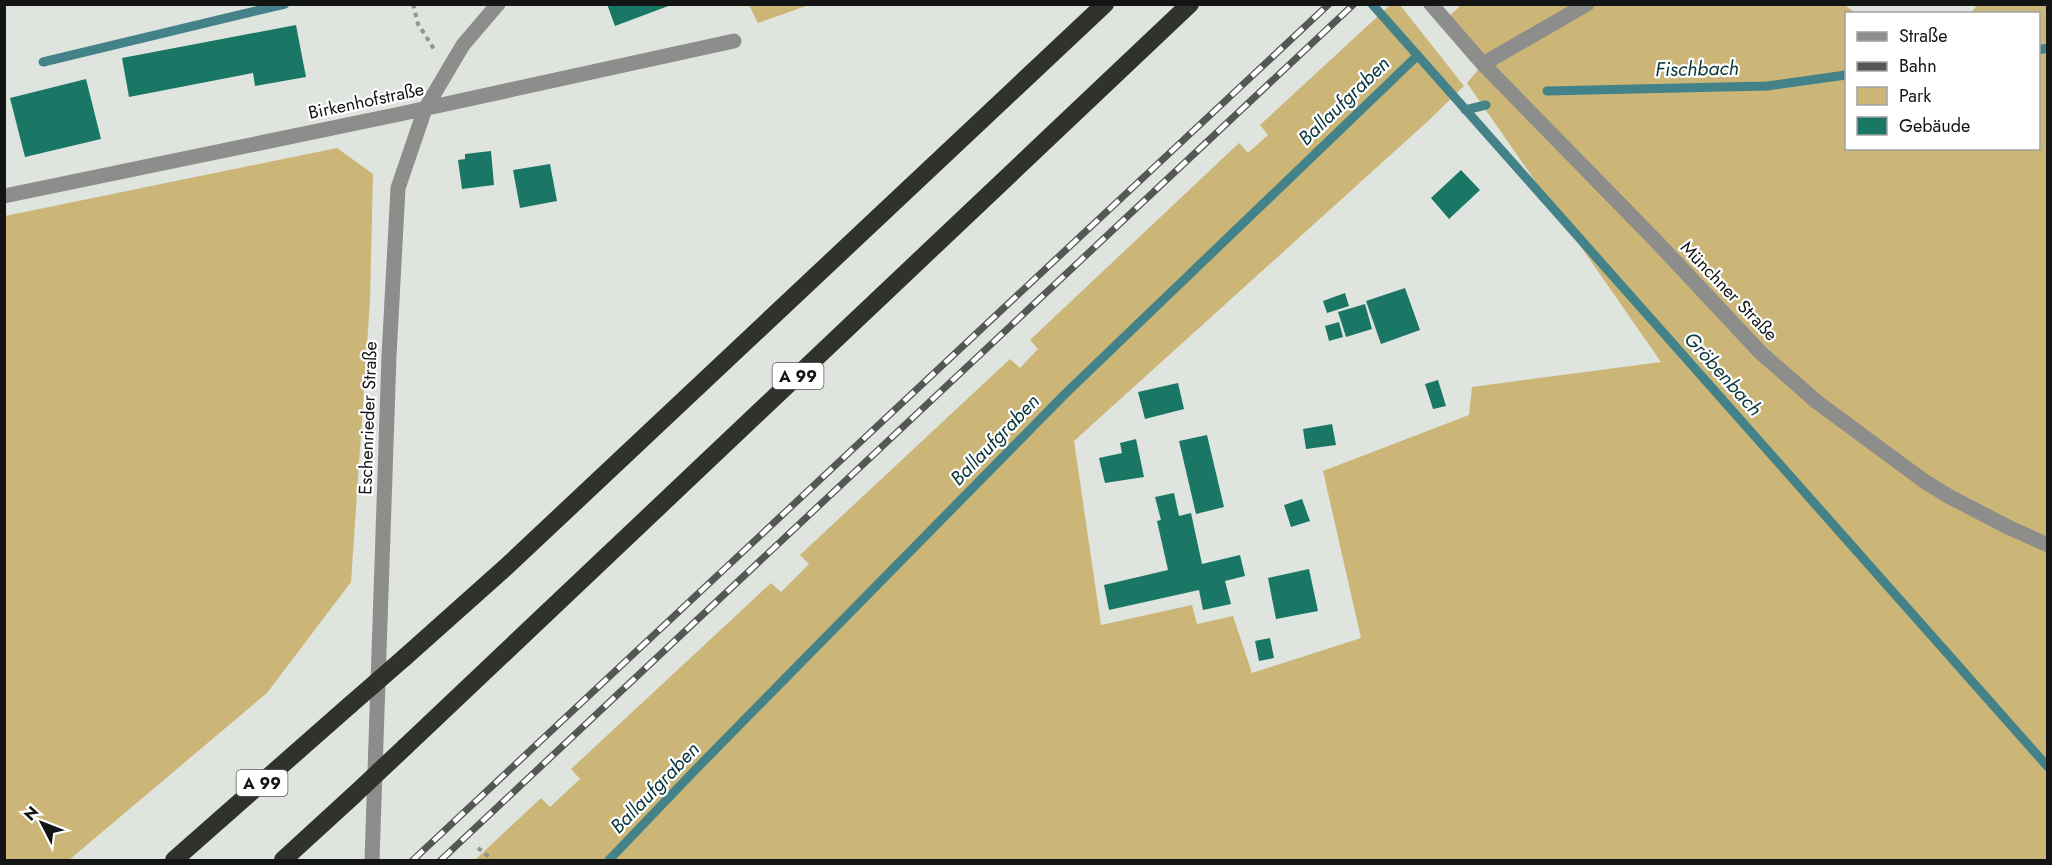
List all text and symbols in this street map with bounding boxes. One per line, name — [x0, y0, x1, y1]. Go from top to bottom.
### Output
legend — [1845, 12, 2040, 150]
text: Straße — [1899, 23, 1947, 49]
water label: Ballaufgraben — [1292, 50, 1396, 152]
text: Bahn — [1899, 53, 1937, 79]
water label: Fischbach — [1655, 54, 1739, 84]
street label: Birkenhofstraße — [306, 76, 426, 126]
text: Park — [1899, 83, 1931, 109]
text: Gebäude — [1899, 113, 1970, 139]
street label: Münchner Straße — [1674, 235, 1784, 347]
water label: Gröbenbach — [1677, 325, 1769, 423]
street label: Eschenrieder Straße — [352, 341, 384, 495]
road number: A 99 — [772, 363, 824, 389]
water label: Ballaufgraben — [944, 388, 1046, 492]
water label: Ballaufgraben — [604, 736, 706, 840]
road number: A 99 — [236, 770, 288, 796]
north arrow — [12, 793, 72, 853]
text: N — [18, 801, 44, 826]

